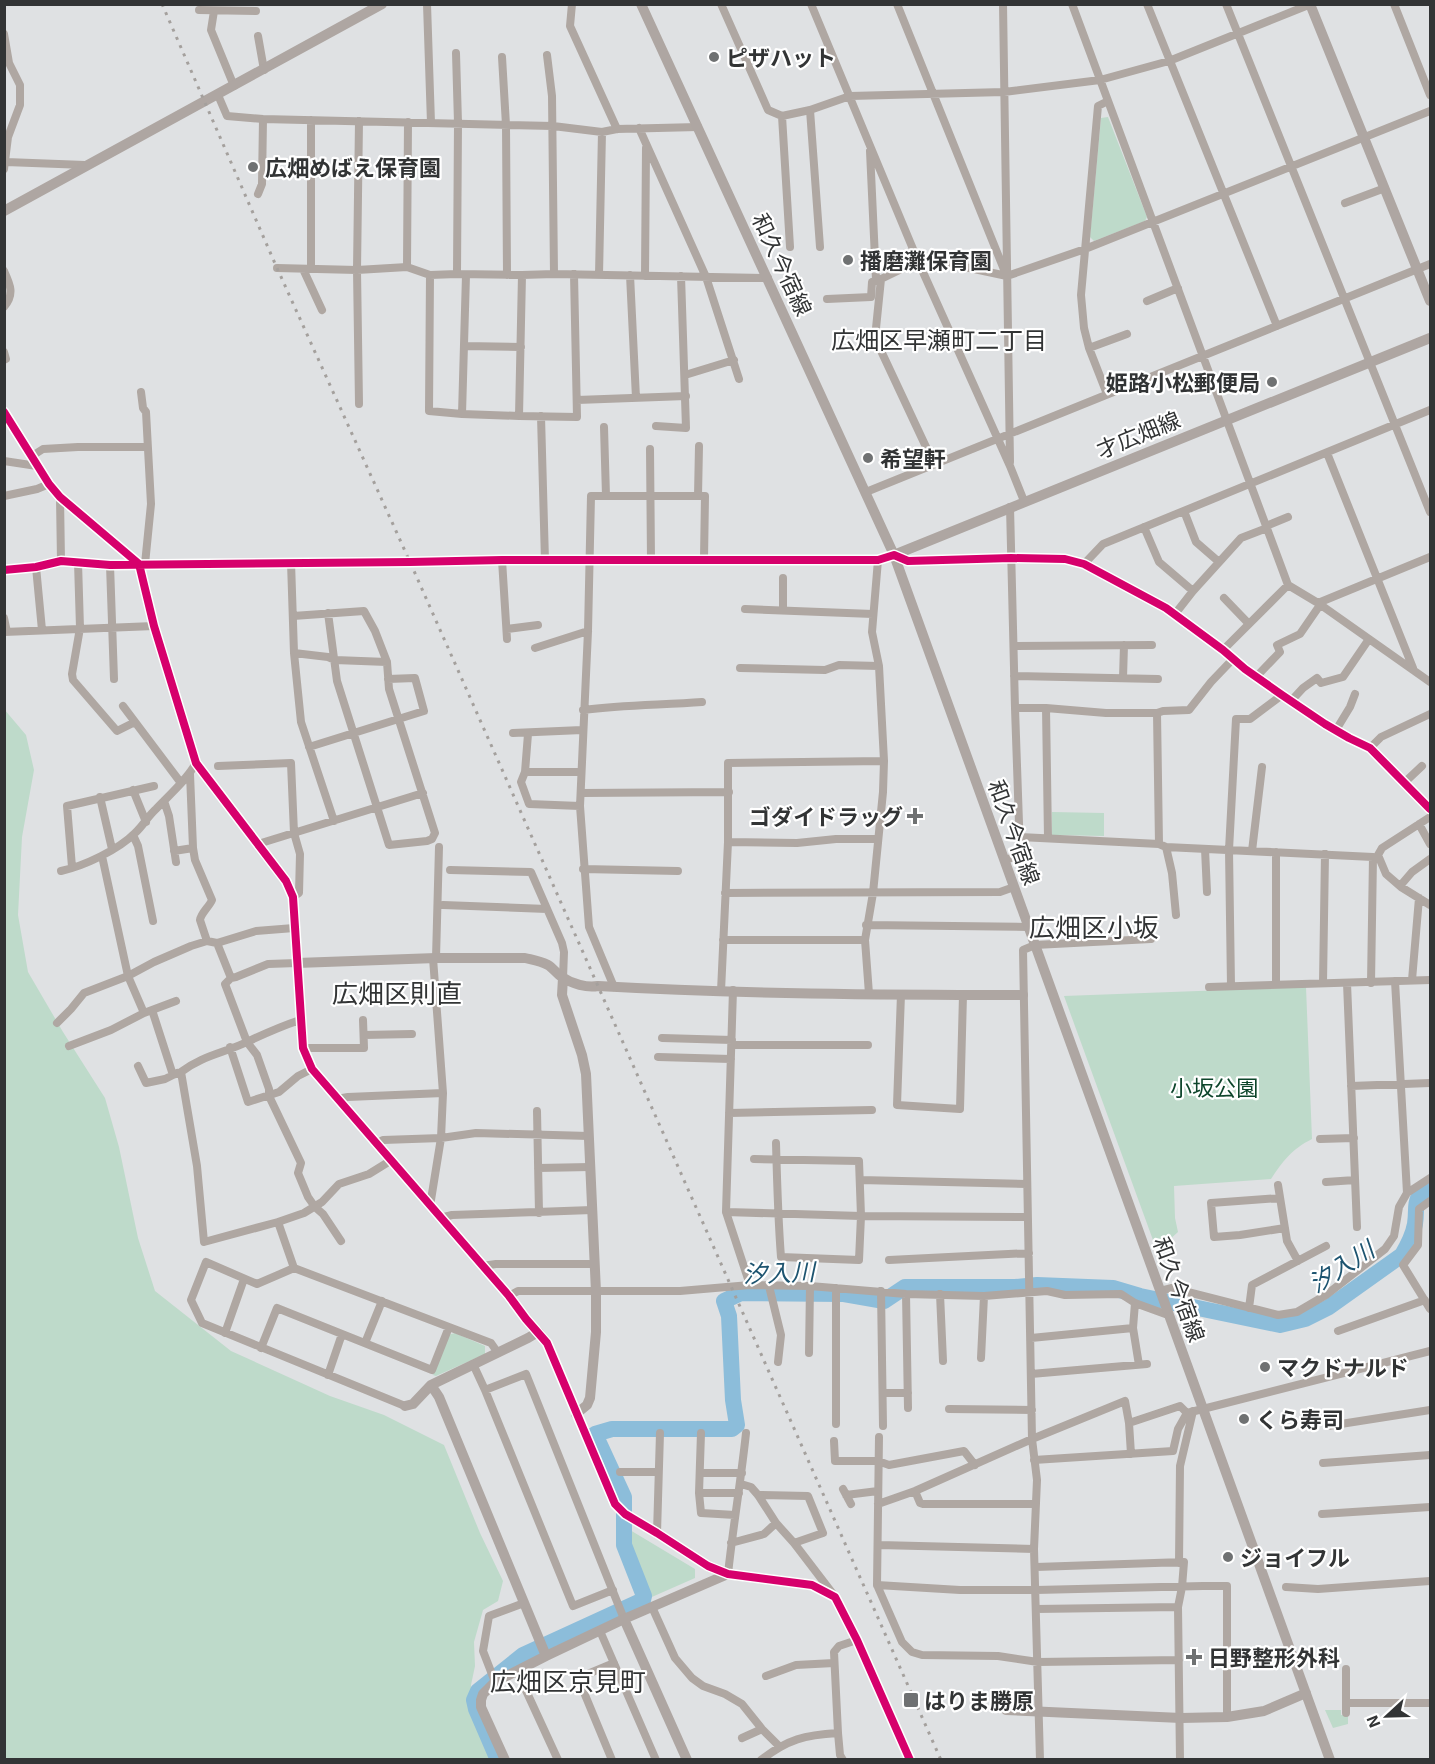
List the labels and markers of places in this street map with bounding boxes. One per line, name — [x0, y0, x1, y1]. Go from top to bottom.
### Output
place label: ピザハット — [726, 44, 836, 70]
marker: ピザハット — [707, 50, 721, 64]
place label: 広畑めばえ保育園 — [265, 154, 441, 180]
marker: 広畑めばえ保育園 — [246, 160, 260, 174]
place label: 播磨灘保育園 — [860, 247, 992, 273]
marker: 播磨灘保育園 — [841, 253, 855, 267]
place label: 姫路小松郵便局 — [1106, 369, 1260, 395]
marker: 姫路小松郵便局 — [1265, 375, 1279, 389]
place label: 希望軒 — [880, 445, 946, 471]
marker: 希望軒 — [861, 451, 875, 465]
place label: ゴダイドラッグ — [749, 803, 903, 829]
marker: ゴダイドラッグ — [908, 809, 922, 823]
place label: マクドナルド — [1277, 1354, 1409, 1380]
marker: マクドナルド — [1258, 1360, 1272, 1374]
place label: くら寿司 — [1256, 1406, 1344, 1432]
marker: くら寿司 — [1237, 1412, 1251, 1426]
place label: ジョイフル — [1240, 1544, 1350, 1570]
marker: ジョイフル — [1221, 1550, 1235, 1564]
place label: 日野整形外科 — [1208, 1644, 1340, 1670]
marker: 日野整形外科 — [1185, 1648, 1203, 1666]
place label: はりま勝原 — [924, 1687, 1034, 1713]
marker: はりま勝原 — [902, 1691, 920, 1709]

